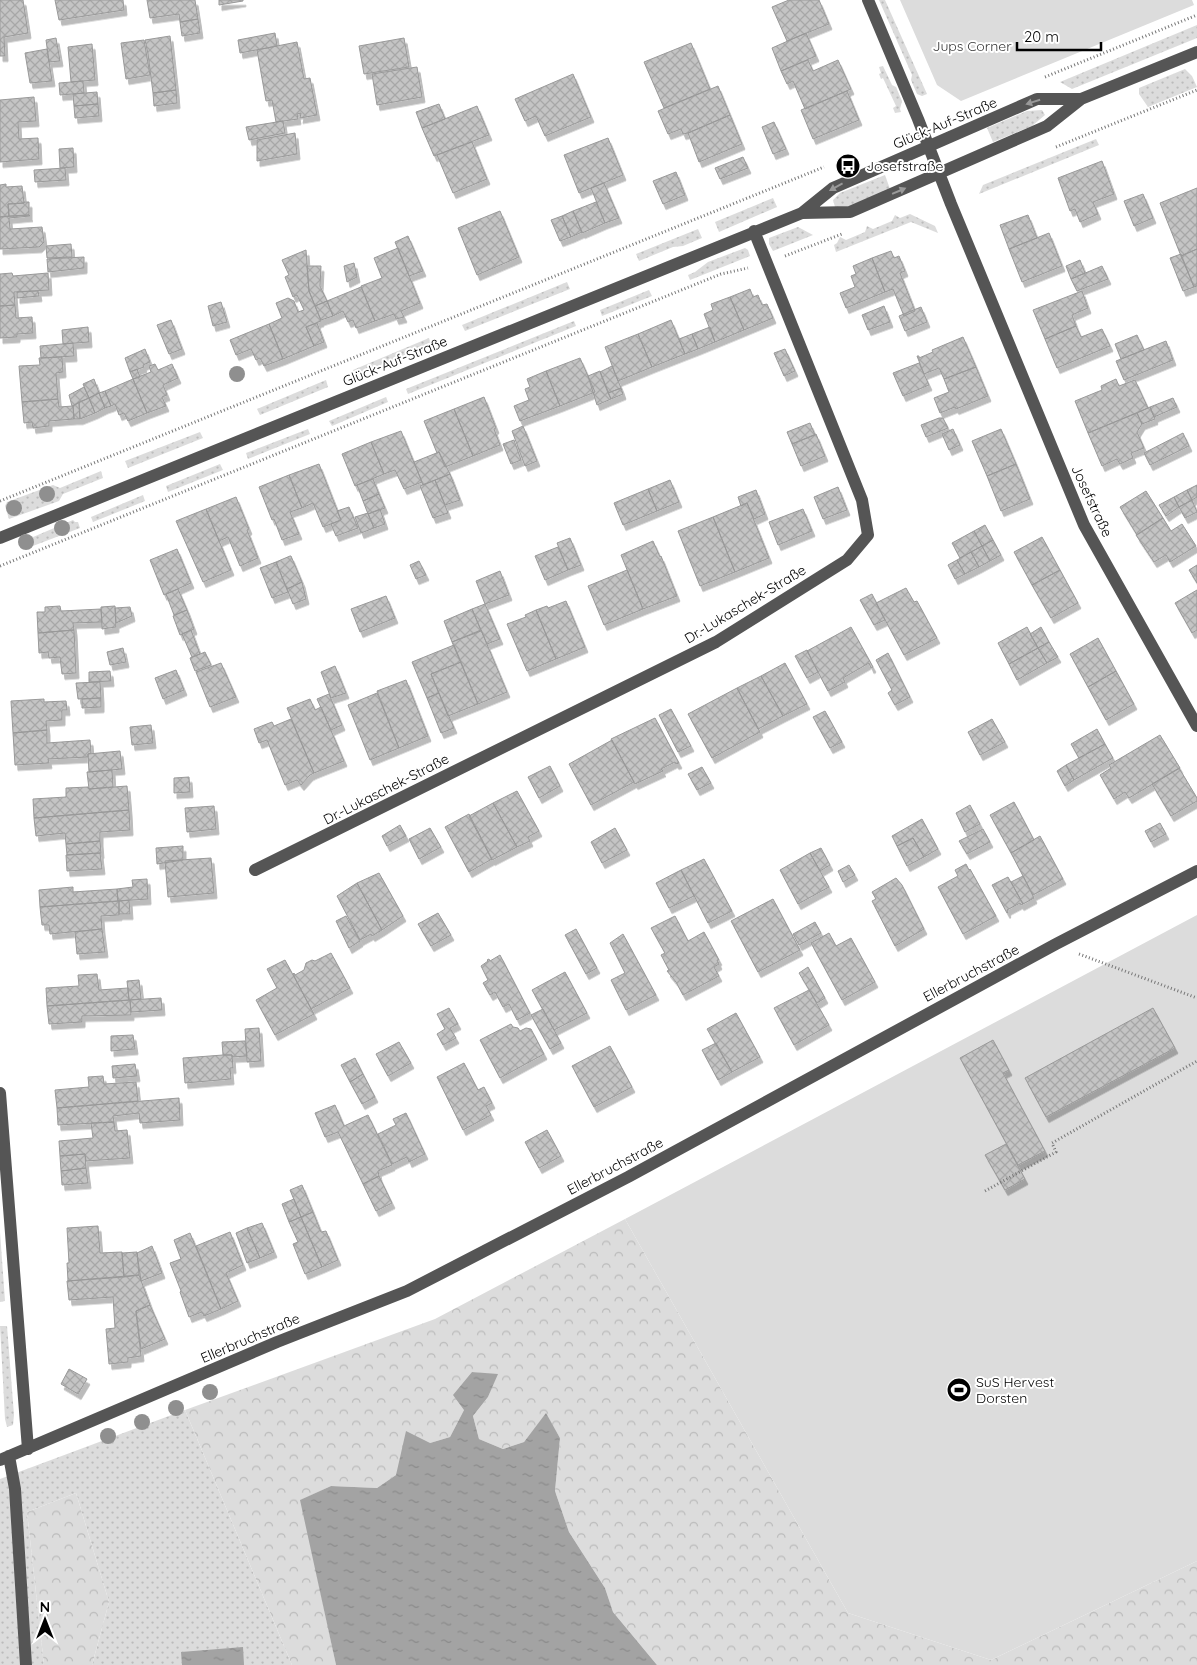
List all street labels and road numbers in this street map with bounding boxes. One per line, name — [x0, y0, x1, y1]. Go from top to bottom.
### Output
street label: Glück-Auf-Straße — [890, 93, 1000, 153]
street label: Glück-Auf-Straße — [340, 332, 450, 390]
street label: Josefstraße — [1067, 462, 1117, 540]
street label: Dr.-Lukaschek-Straße — [681, 561, 809, 647]
street label: Dr.-Lukaschek-Straße — [320, 749, 452, 828]
street label: Ellerbruchstraße — [920, 940, 1022, 1006]
street label: Ellerbruchstraße — [564, 1133, 666, 1199]
street label: Ellerbruchstraße — [198, 1309, 302, 1367]

